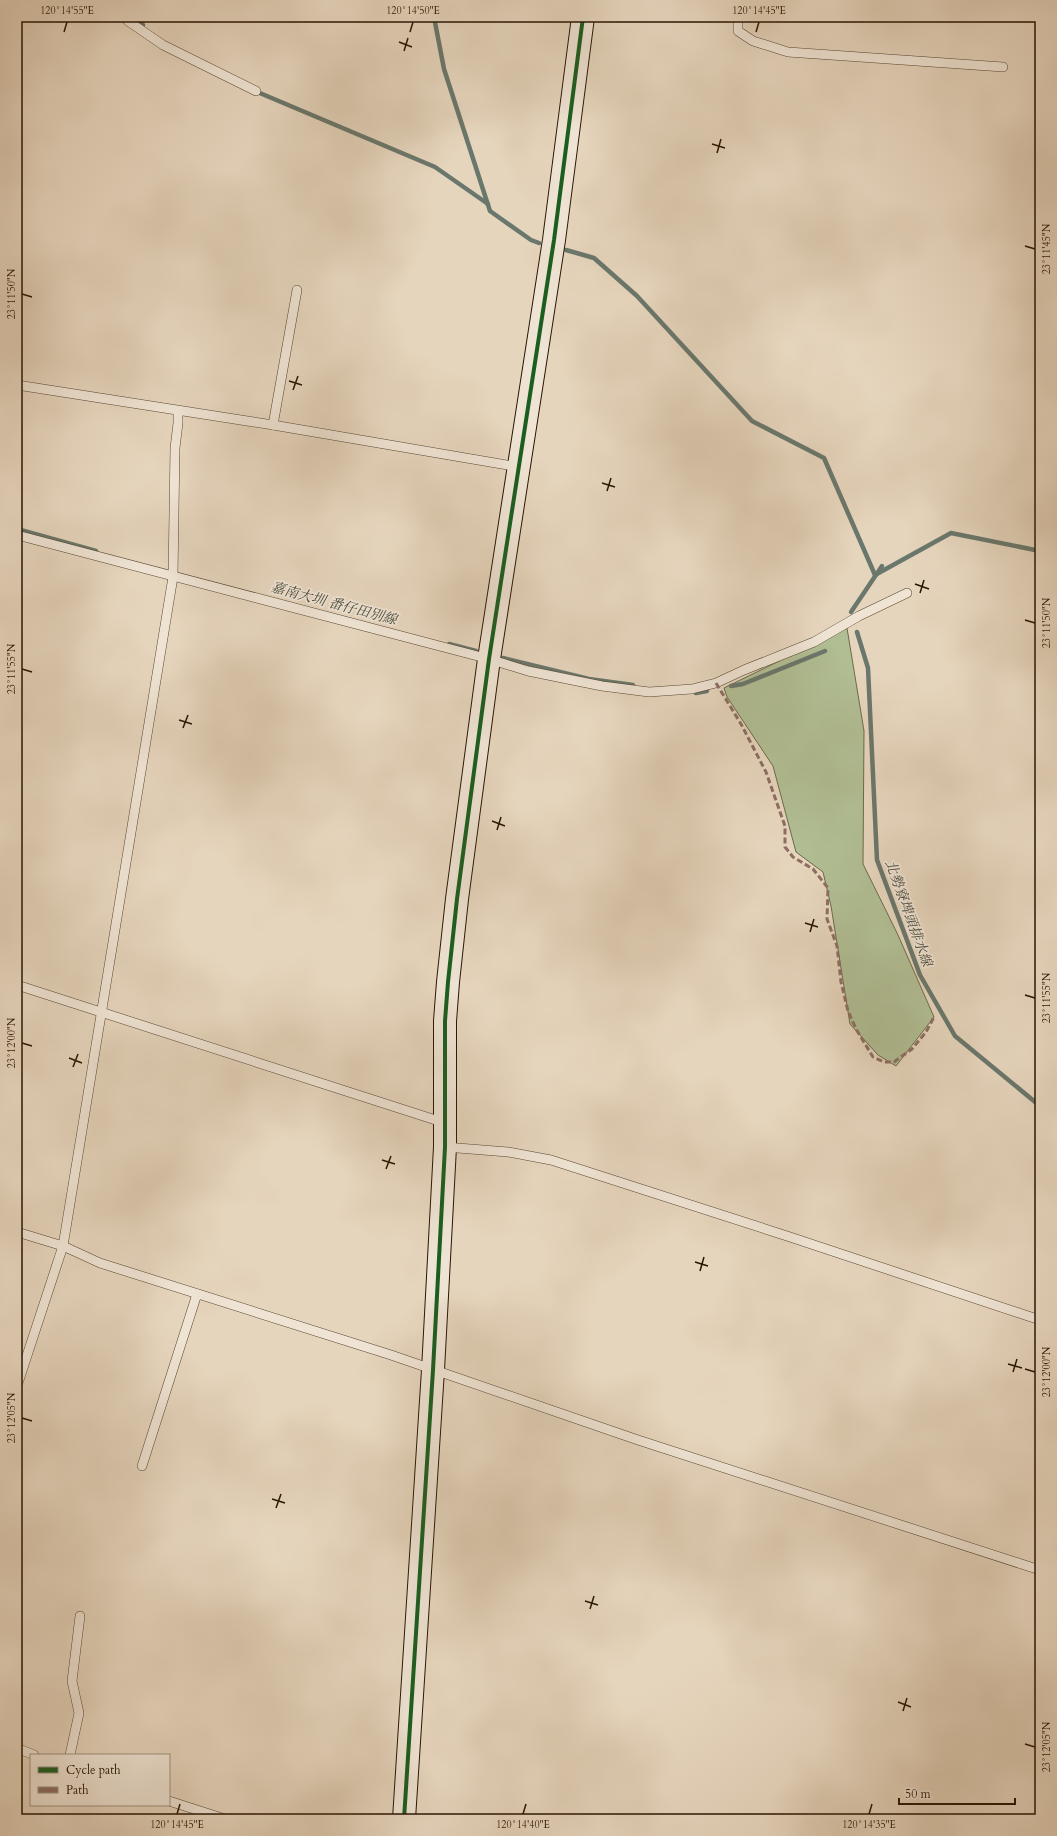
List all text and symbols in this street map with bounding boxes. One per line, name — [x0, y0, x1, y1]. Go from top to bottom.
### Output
text: 120°14'55"E — [40, 4, 94, 18]
text: 120°14'50"E — [386, 4, 440, 18]
text: 120°14'45"E — [732, 4, 786, 18]
text: 23°11'45"N — [1040, 223, 1054, 274]
text: 23°11'50"N — [5, 268, 19, 319]
water label: 嘉南大圳 番仔田別線 — [269, 577, 401, 630]
text: 23°11'50"N — [1040, 597, 1054, 648]
text: 23°11'55"N — [5, 643, 19, 694]
water label: 北勢寮埤頭排水線 — [880, 857, 937, 971]
text: 23°11'55"N — [1040, 972, 1054, 1023]
text: 23°12'00"N — [5, 1017, 19, 1068]
text: 23°12'00"N — [1040, 1346, 1054, 1397]
text: 23°12'05"N — [5, 1392, 19, 1443]
text: 23°12'05"N — [1040, 1721, 1054, 1772]
legend — [30, 1754, 170, 1806]
text: Cycle path — [66, 1762, 121, 1778]
scale bar — [899, 1780, 1015, 1806]
text: Path — [66, 1782, 89, 1798]
text: 50 m — [905, 1786, 932, 1802]
text: 120°14'45"E — [150, 1818, 204, 1832]
text: 120°14'40"E — [496, 1818, 550, 1832]
text: 120°14'35"E — [842, 1818, 896, 1832]

